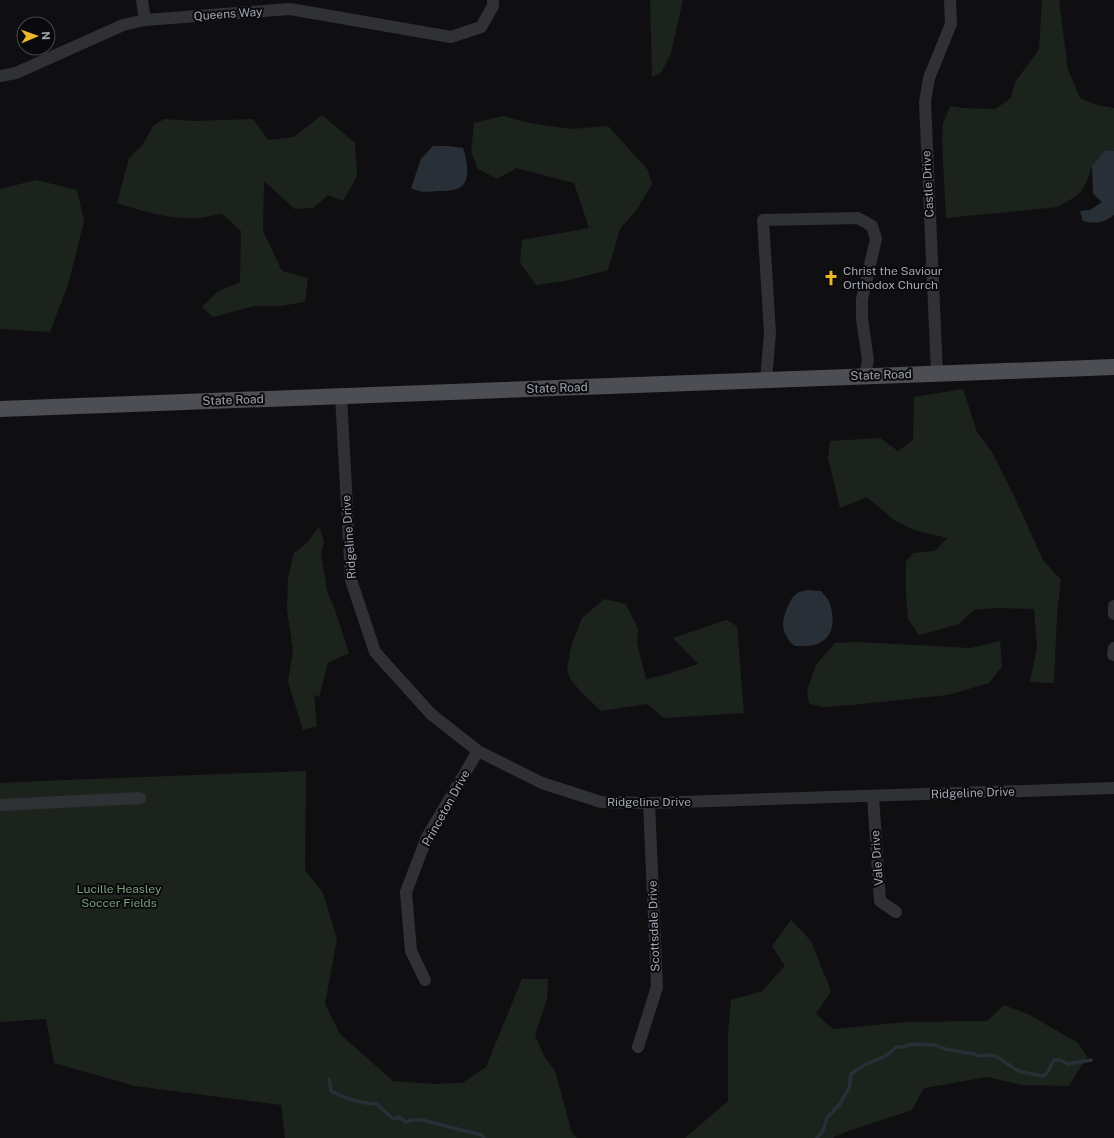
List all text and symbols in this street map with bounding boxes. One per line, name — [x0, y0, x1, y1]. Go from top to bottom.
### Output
street label: Queens Way — [193, 5, 263, 23]
north arrow — [16, 16, 56, 56]
text: N — [40, 31, 52, 40]
street label: Castle Drive — [919, 150, 937, 218]
place label: Christ the Saviour Orthodox Church — [843, 264, 943, 292]
church icon: Christ the Saviour Orthodox Church — [822, 269, 840, 287]
street label: State Road — [850, 367, 912, 383]
street label: State Road — [526, 380, 588, 396]
street label: State Road — [202, 392, 264, 408]
street label: Ridgeline Drive — [339, 494, 359, 579]
street label: Princeton Drive — [419, 767, 473, 849]
street label: Ridgeline Drive — [931, 785, 1015, 801]
street label: Ridgeline Drive — [607, 795, 691, 809]
street label: Vale Drive — [868, 829, 886, 886]
street label: Scottsdale Drive — [645, 880, 663, 972]
park label: Lucille Heasley Soccer Fields — [77, 882, 162, 910]

